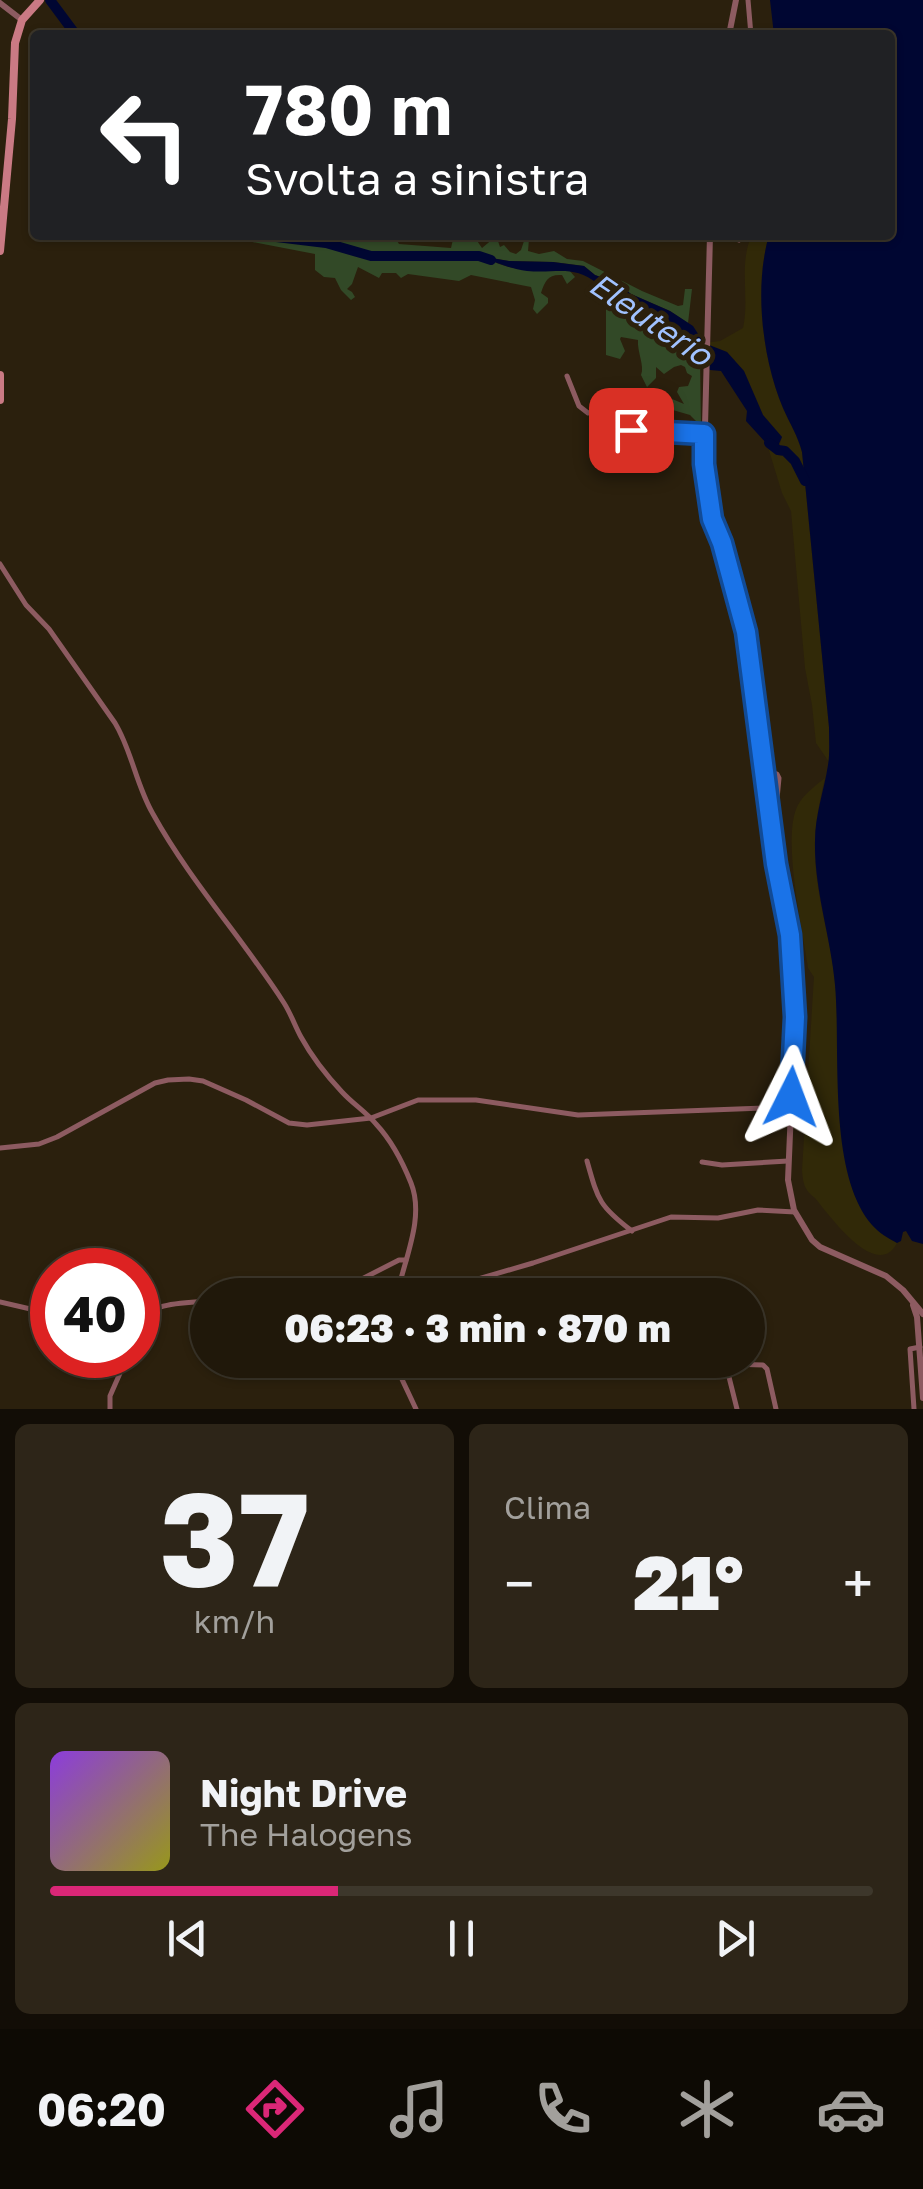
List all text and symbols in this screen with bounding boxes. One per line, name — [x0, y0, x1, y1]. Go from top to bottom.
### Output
text: 780 m — [245, 66, 452, 150]
icon: left — [80, 70, 210, 200]
text: Svolta a sinistra — [245, 151, 590, 205]
water label: Eleuterio — [583, 264, 721, 375]
pin — [589, 388, 674, 473]
icon: arrive — [604, 403, 659, 458]
position arrow — [739, 1045, 843, 1149]
speed limit sign: 40 — [30, 1248, 160, 1378]
text: 06:23 · 3 min · 870 m — [284, 1305, 671, 1350]
text: 37 — [159, 1459, 310, 1615]
text: Clima — [504, 1488, 591, 1526]
text: 21° — [633, 1536, 744, 1627]
text: − — [504, 1550, 534, 1616]
text: + — [843, 1550, 873, 1616]
text: km/h — [194, 1602, 275, 1640]
text: Night Drive — [200, 1770, 407, 1815]
text: The Halogens — [200, 1815, 412, 1853]
icon: previous — [160, 1911, 215, 1966]
icon: pause — [434, 1911, 489, 1966]
icon: next — [708, 1911, 763, 1966]
icon: directions — [240, 2074, 310, 2144]
icon: music — [384, 2074, 454, 2144]
icon: phone — [528, 2074, 598, 2144]
icon: climate — [672, 2074, 742, 2144]
icon: car — [816, 2074, 886, 2144]
text: 06:20 — [37, 2082, 166, 2136]

